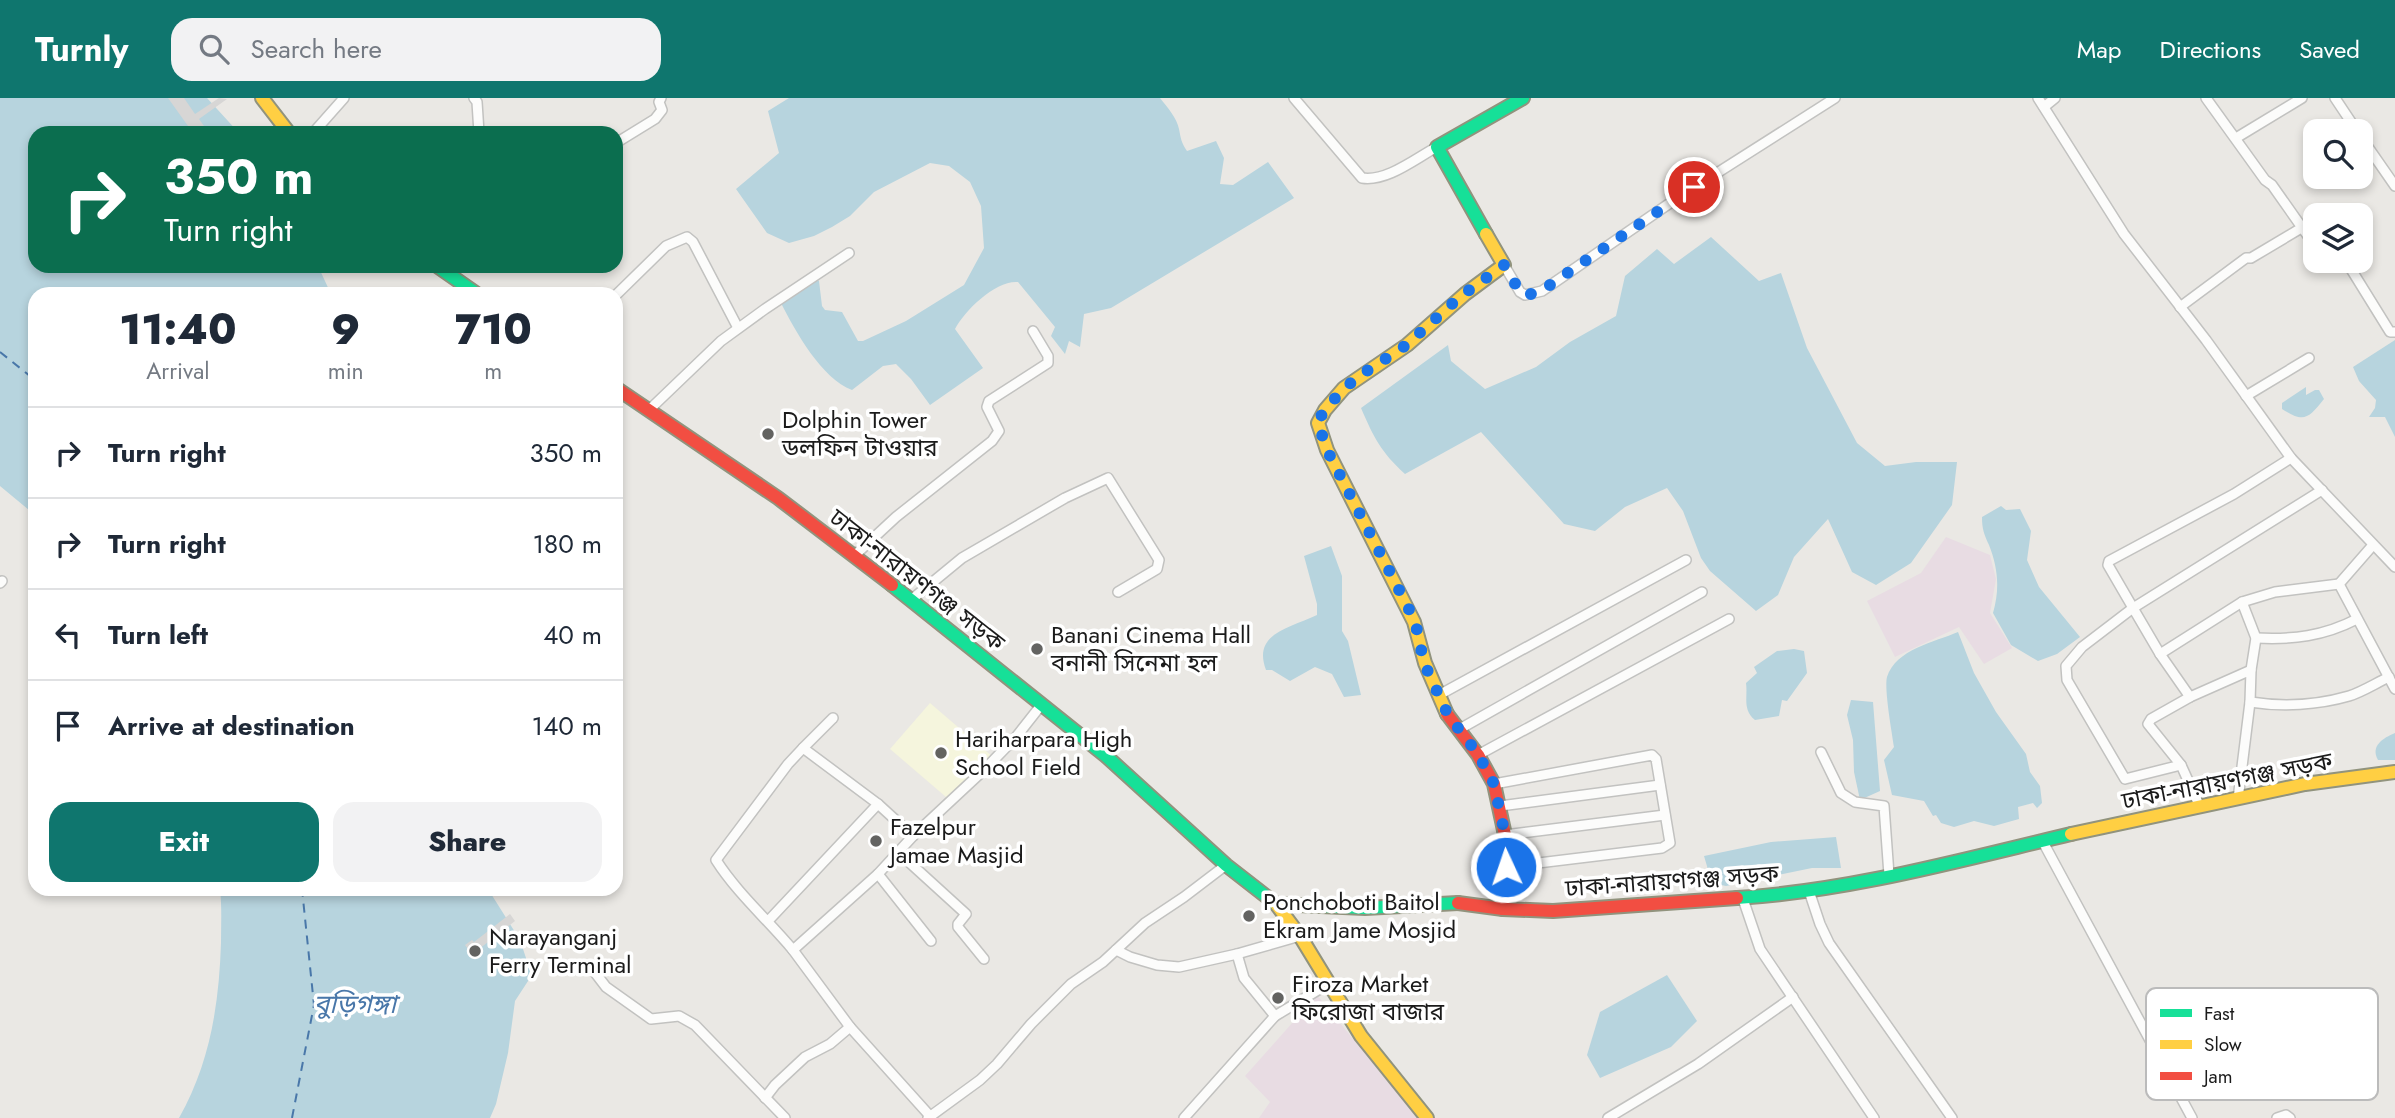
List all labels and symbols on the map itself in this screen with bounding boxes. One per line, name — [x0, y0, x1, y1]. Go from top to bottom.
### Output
pin — [1664, 157, 1724, 217]
place label: Dolphin Tower ডলফিন টাওয়ার — [781, 402, 938, 465]
marker: Dolphin Tower ডলফিন টাওয়ার — [760, 426, 776, 442]
street label: ঢাকা-নারায়ণগঞ্জ সড়ক — [821, 499, 1013, 660]
place label: Banani Cinema Hall বনানী সিনেমা হল — [1050, 617, 1251, 680]
marker: Banani Cinema Hall বনানী সিনেমা হল — [1029, 641, 1045, 657]
place label: Hariharpara High School Field — [955, 721, 1132, 784]
street label: ঢাকা-নারায়ণগঞ্জ সড়ক — [2117, 743, 2336, 818]
marker: Hariharpara High School Field — [933, 745, 949, 761]
place label: Fazelpur Jamae Masjid — [887, 809, 1024, 872]
position arrow — [1469, 830, 1543, 904]
marker: Fazelpur Jamae Masjid — [868, 833, 884, 849]
street label: ঢাকা-নারায়ণগঞ্জ সড়ক — [1563, 856, 1781, 905]
place label: Ponchoboti Baitol Ekram Jame Mosjid — [1263, 884, 1456, 947]
marker: Ponchoboti Baitol Ekram Jame Mosjid — [1241, 908, 1257, 924]
place label: Narayanganj Ferry Terminal — [489, 919, 632, 982]
marker: Narayanganj Ferry Terminal — [467, 943, 483, 959]
place label: Firoza Market ফিরোজা বাজার — [1291, 966, 1445, 1029]
water label: বুড়িগঙ্গা — [314, 985, 401, 1023]
legend — [2146, 988, 2378, 1100]
marker: Firoza Market ফিরোজা বাজার — [1270, 990, 1286, 1006]
text: Fast — [2204, 1000, 2235, 1027]
text: Slow — [2204, 1031, 2242, 1058]
text: Jam — [2201, 1063, 2233, 1090]

